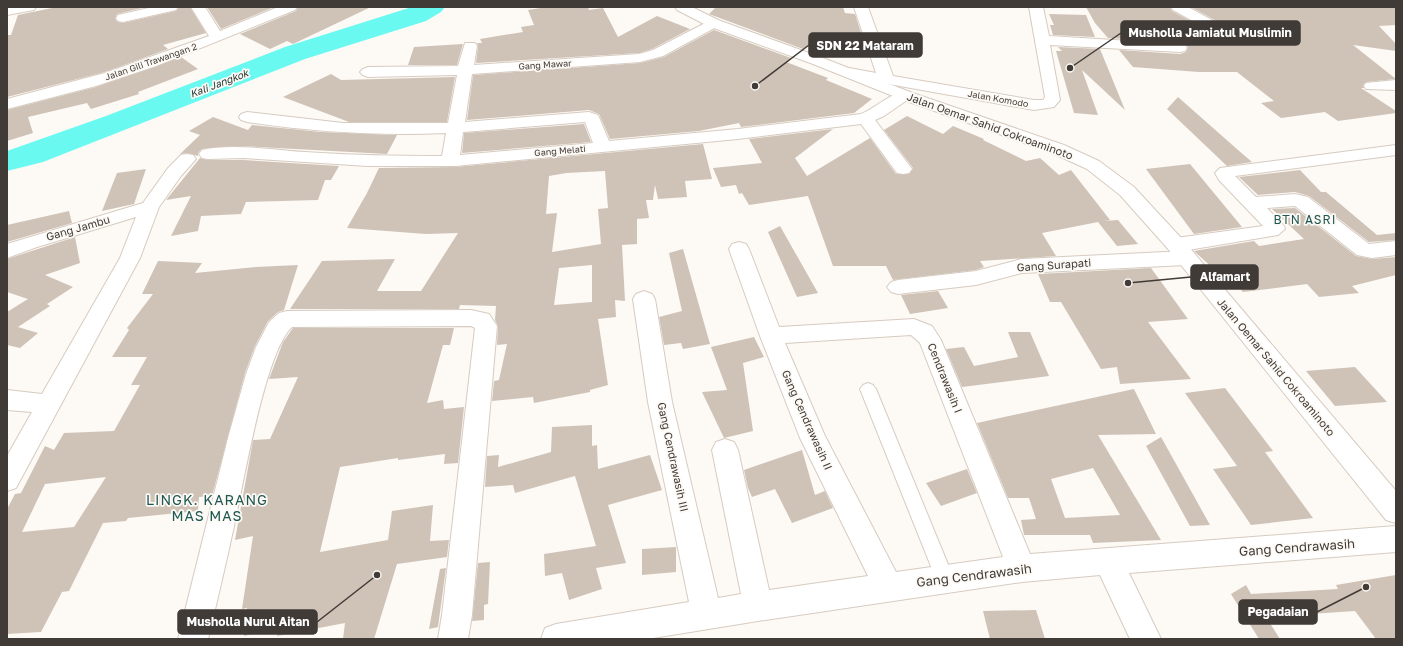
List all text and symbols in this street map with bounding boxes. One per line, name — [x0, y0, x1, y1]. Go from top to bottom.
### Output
callout: Musholla Jamiatul Muslimin — [1121, 21, 1300, 45]
text: Musholla Jamiatul Muslimin — [1128, 25, 1292, 40]
callout: SDN 22 Mataram — [809, 33, 922, 57]
text: SDN 22 Mataram — [816, 38, 914, 53]
street label: Jalan Gili Trawangan 2 — [103, 41, 198, 82]
street label: Gang Mawar — [518, 57, 572, 72]
water label: Kali Jangkok — [188, 66, 251, 101]
street label: Jalan Komodo — [967, 88, 1029, 109]
street label: Jalan Oemar Sahid Cokroaminoto — [905, 89, 1075, 162]
street label: Gang Melati — [534, 143, 586, 158]
street label: Gang Jambu — [44, 212, 111, 243]
district label: BTN ASRI — [1274, 212, 1336, 227]
street label: Gang Surapati — [1016, 255, 1092, 274]
callout: Alfamart — [1191, 265, 1258, 289]
text: Alfamart — [1200, 269, 1250, 284]
street label: Jalan Oemar Sahid Cokroaminoto — [1215, 295, 1338, 439]
street label: Cendrawasih I — [926, 341, 965, 415]
street label: Gang Cendrawasih II — [780, 368, 835, 472]
street label: Gang Cendrawasih III — [656, 401, 691, 513]
district label: LINGK. KARANG MAS MAS — [146, 491, 268, 524]
street label: Gang Cendrawasih — [1238, 535, 1356, 559]
street label: Gang Cendrawasih — [915, 560, 1033, 590]
callout: Pegadaian — [1239, 600, 1317, 624]
text: Pegadaian — [1247, 604, 1309, 619]
callout: Musholla Nurul Aitan — [178, 610, 317, 634]
text: Musholla Nurul Aitan — [187, 614, 309, 629]

